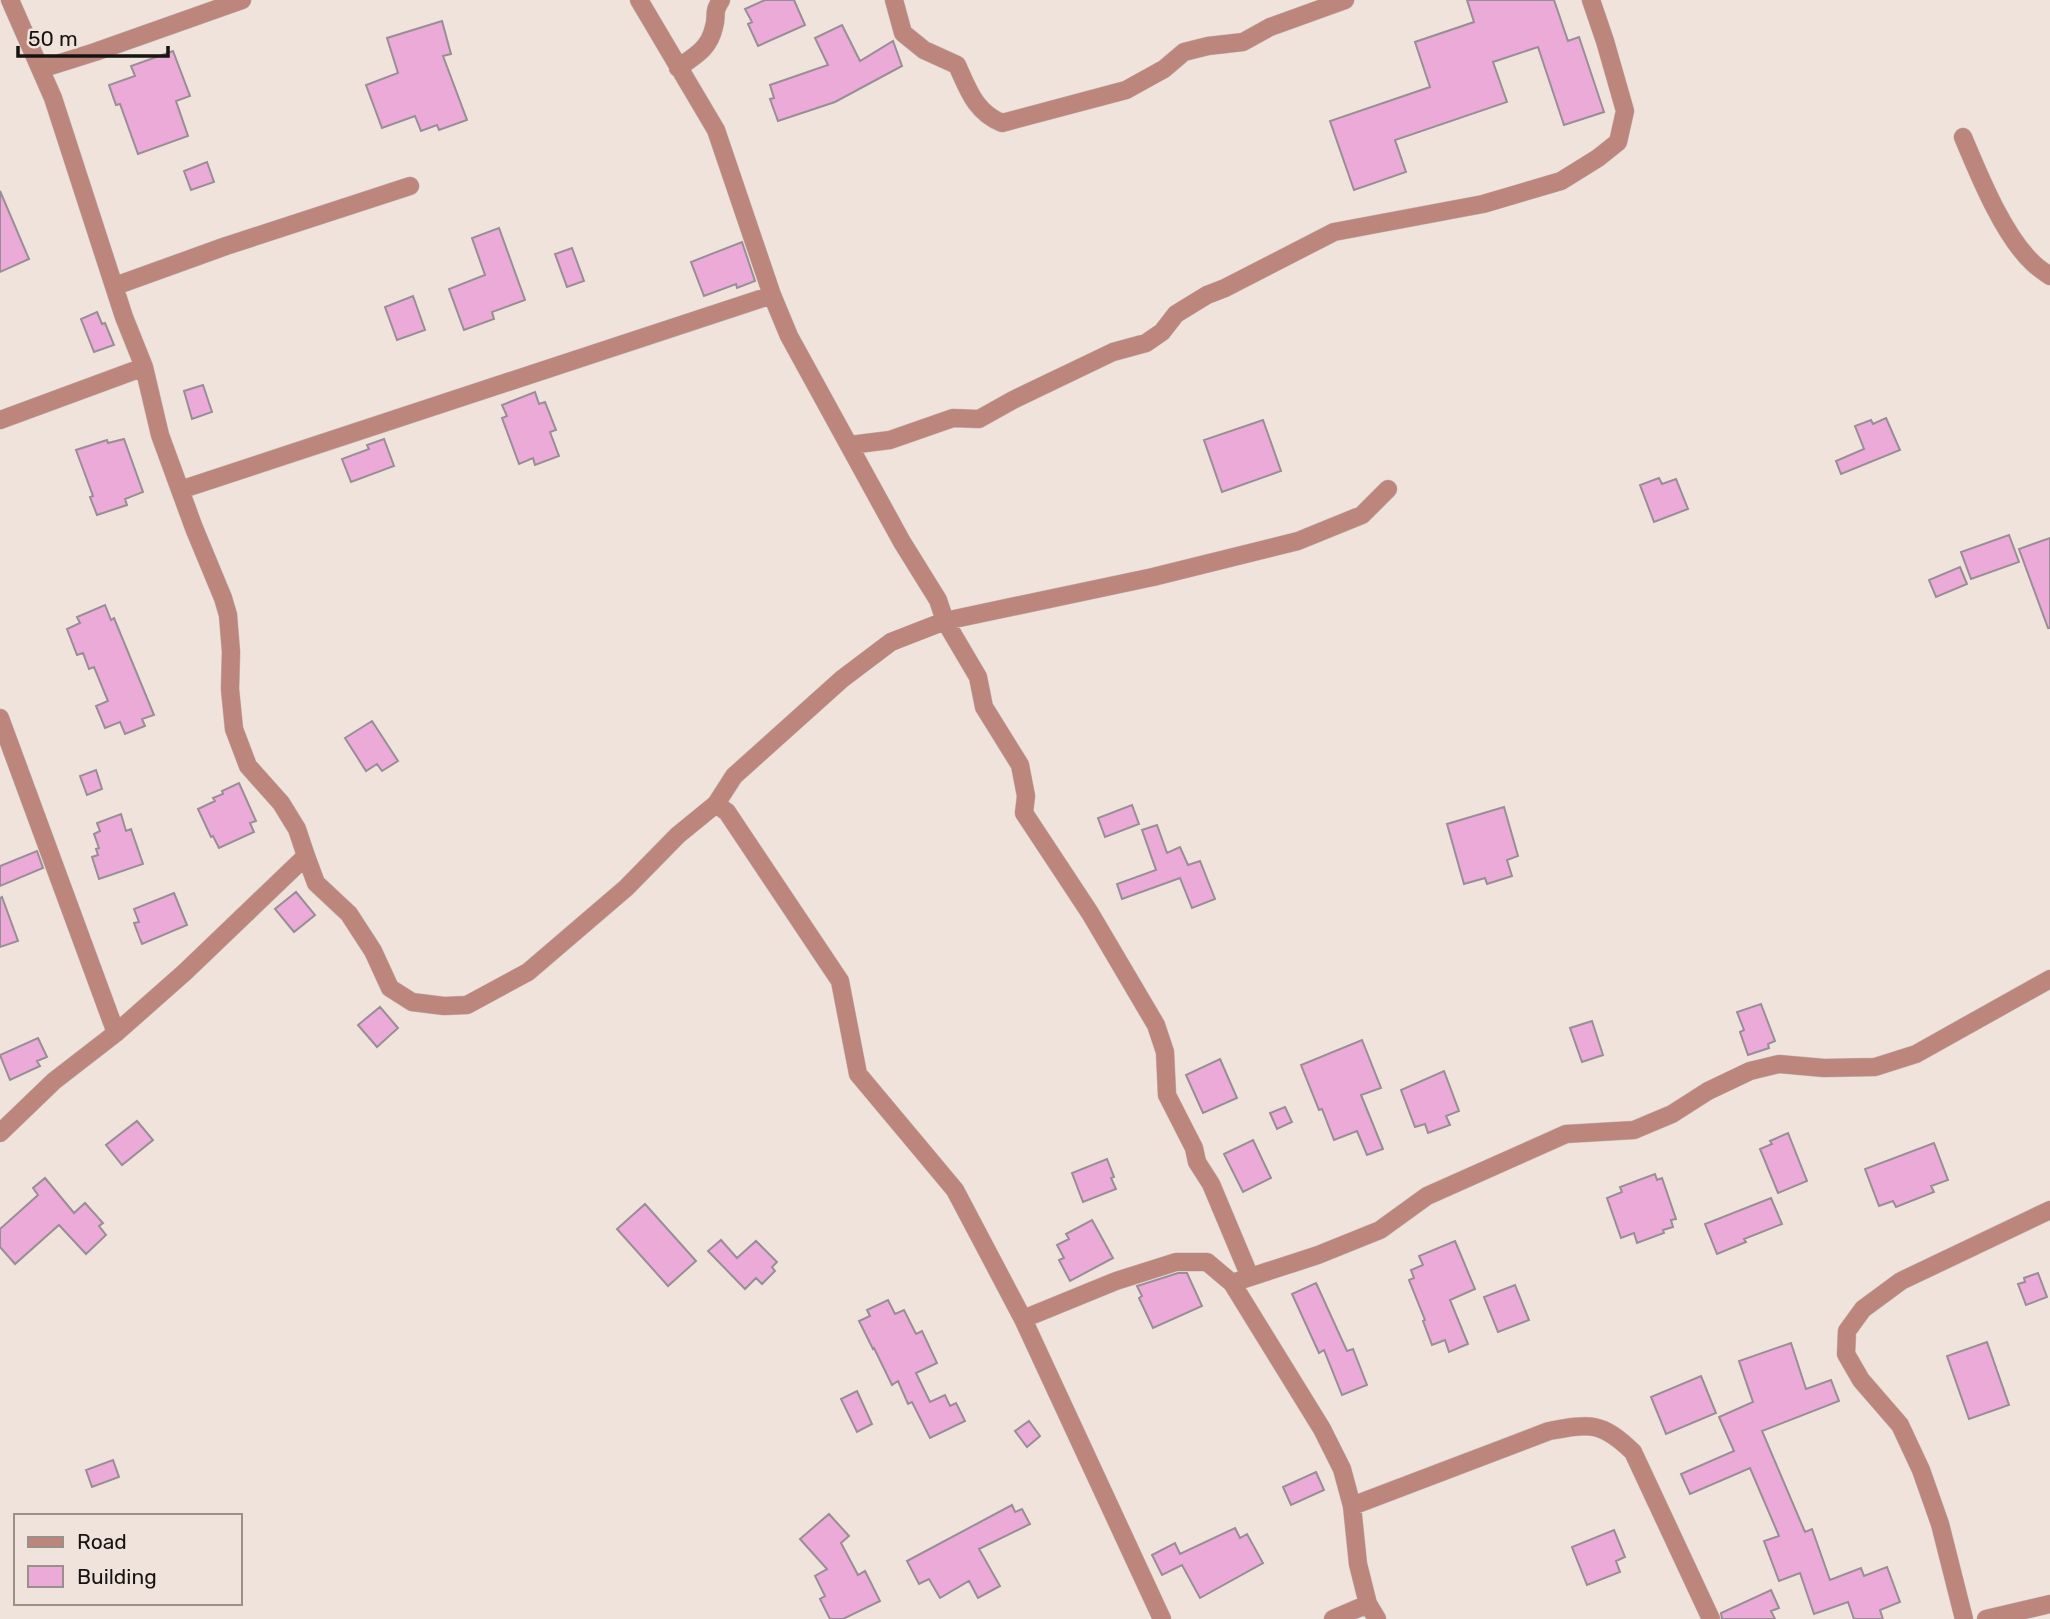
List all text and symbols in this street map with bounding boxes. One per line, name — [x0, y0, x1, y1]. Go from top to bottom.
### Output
scale bar — [18, 14, 168, 58]
text: 50 m — [28, 26, 78, 51]
legend — [14, 1514, 242, 1605]
text: Road — [77, 1529, 127, 1554]
text: Building — [77, 1564, 157, 1589]

